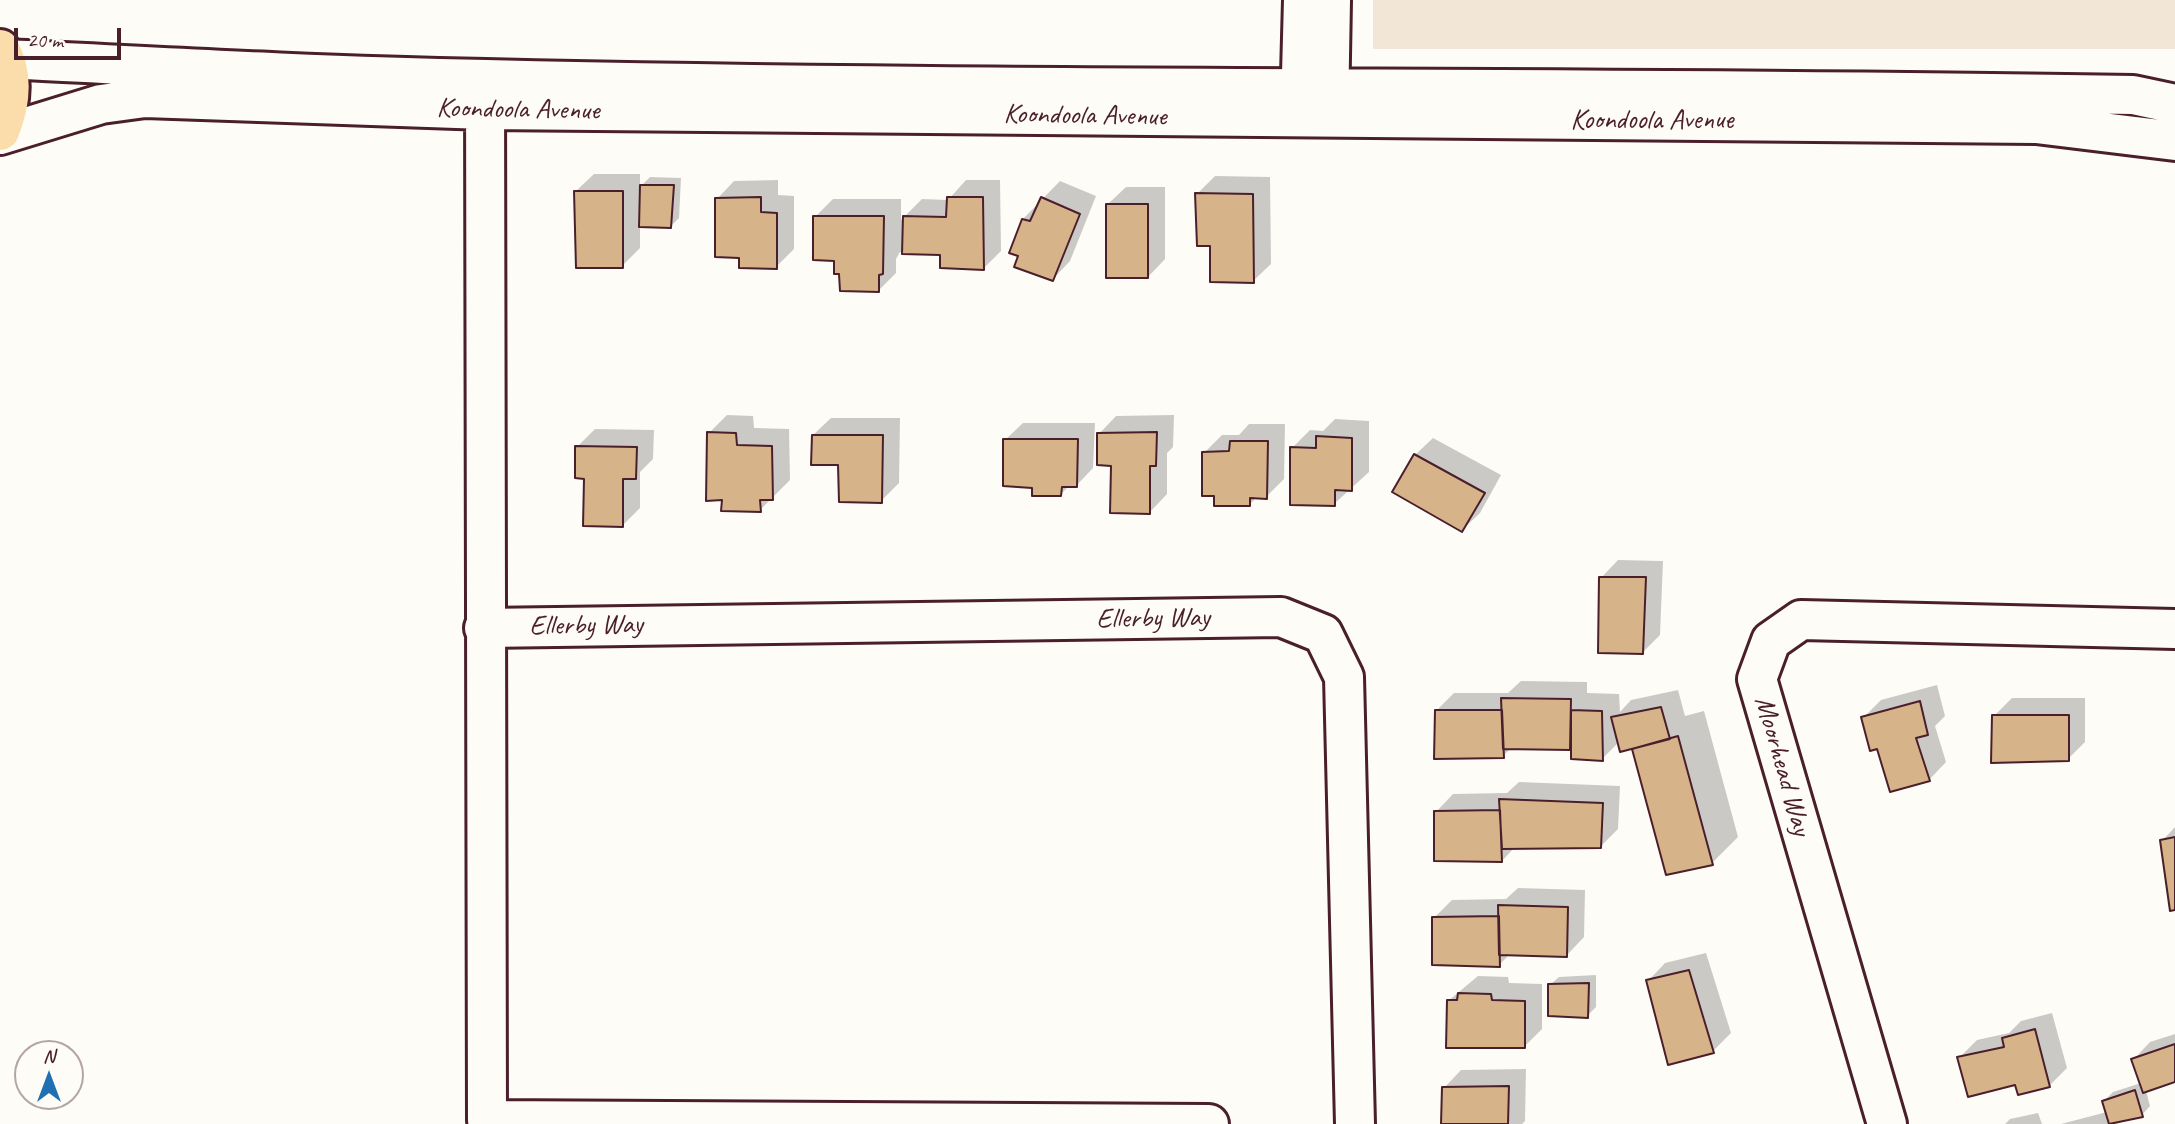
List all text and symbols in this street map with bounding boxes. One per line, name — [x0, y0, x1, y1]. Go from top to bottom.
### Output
scale bar — [18, 14, 124, 58]
text: 20 m — [27, 27, 63, 53]
street label: Koondoola Avenue — [436, 92, 600, 128]
street label: Koondoola Avenue — [1003, 98, 1167, 134]
street label: Koondoola Avenue — [1571, 104, 1733, 138]
street label: Ellerby Way — [1096, 601, 1210, 637]
street label: Ellerby Way — [529, 608, 643, 644]
street label: Moorhead Way — [1746, 693, 1818, 839]
north arrow — [14, 1040, 84, 1110]
text: N — [43, 1044, 55, 1068]

